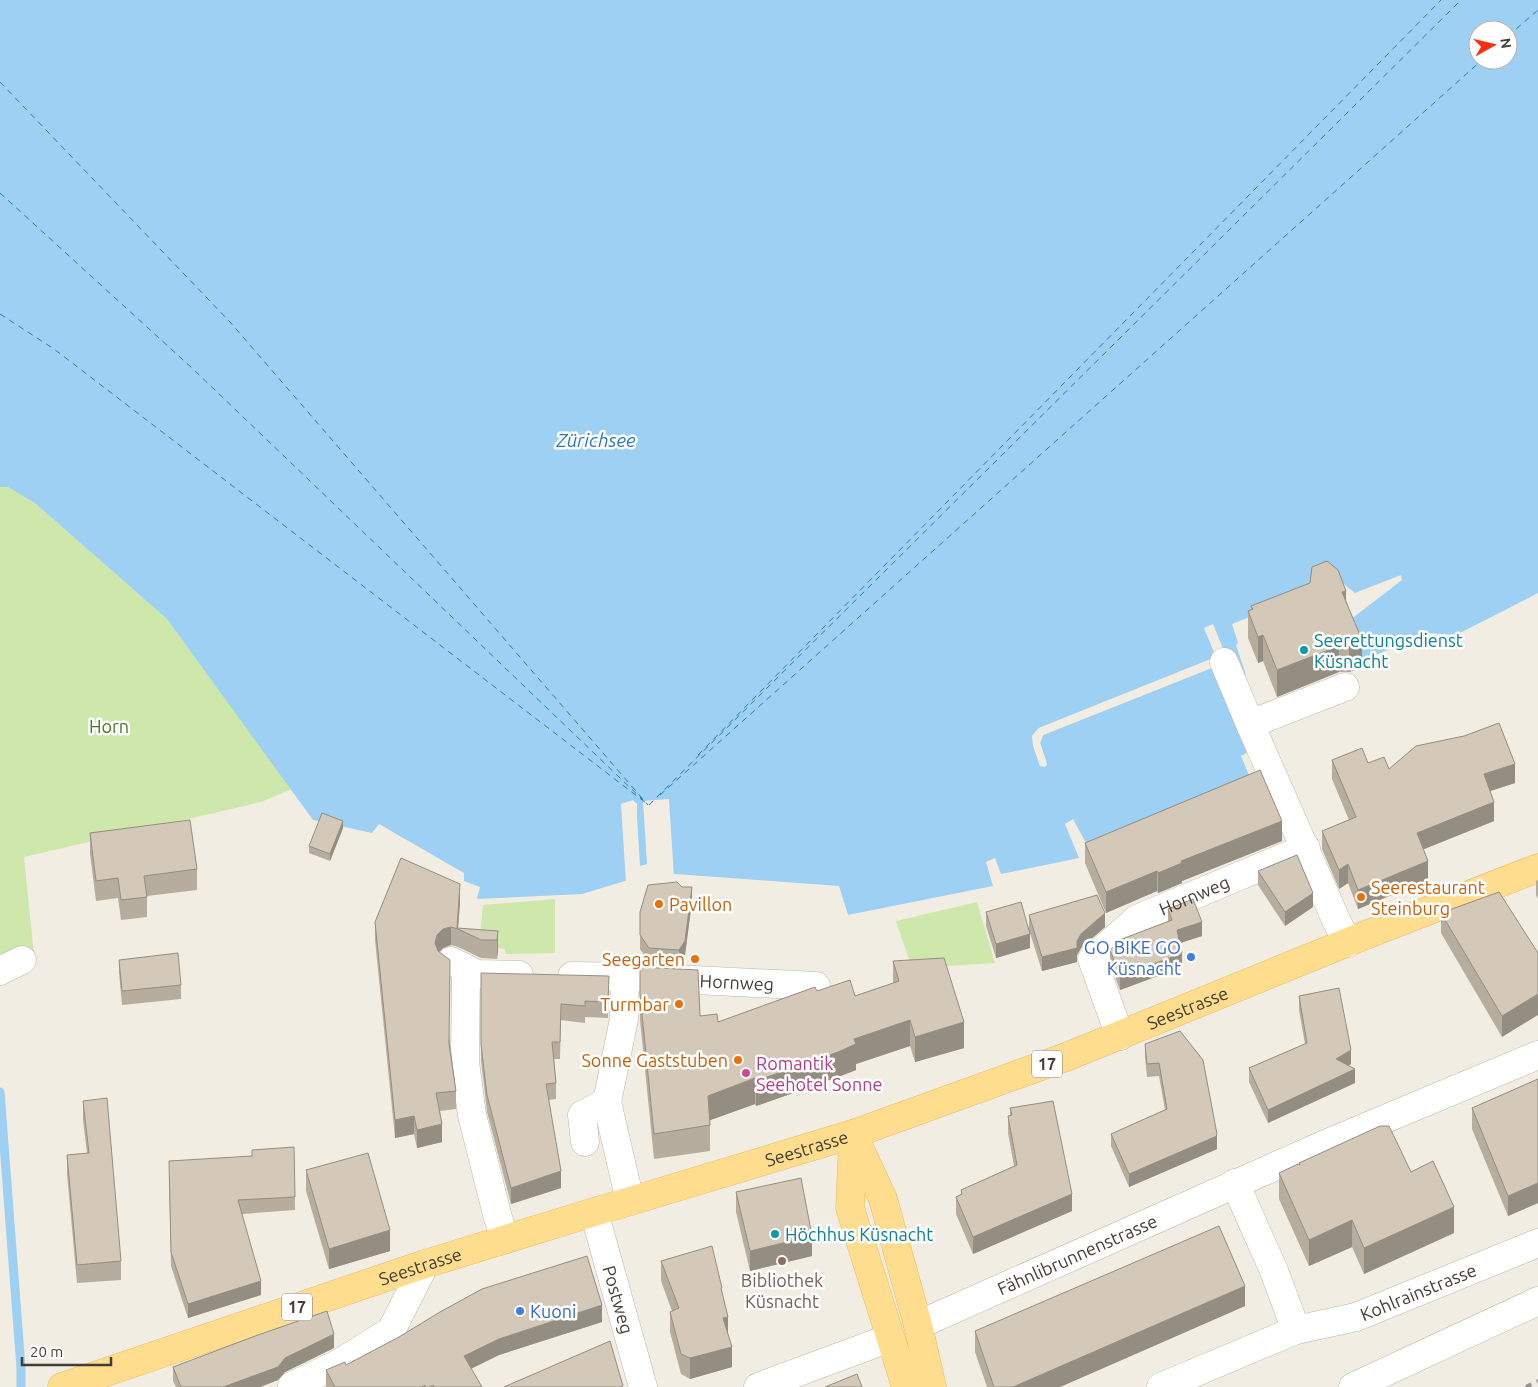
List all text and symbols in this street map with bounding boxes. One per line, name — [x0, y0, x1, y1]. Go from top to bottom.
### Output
north arrow — [1468, 20, 1518, 70]
text: N — [1497, 37, 1515, 49]
water label: Zürichsee — [555, 429, 636, 451]
place label: Seerettungsdienst Küsnacht — [1314, 630, 1463, 671]
marker: Seerettungsdienst Küsnacht — [1298, 644, 1310, 656]
park label: Horn — [89, 716, 129, 736]
street label: Hornweg — [1156, 871, 1232, 919]
place label: Seerestaurant Steinburg — [1371, 877, 1485, 918]
marker: Seerestaurant Steinburg — [1355, 891, 1367, 903]
place label: Pavillon — [669, 894, 732, 914]
marker: Pavillon — [653, 898, 665, 910]
place label: GO BIKE GO Küsnacht — [1084, 937, 1181, 978]
place label: Seegarten — [602, 949, 685, 969]
marker: GO BIKE GO Küsnacht — [1185, 951, 1197, 963]
marker: Seegarten — [689, 953, 701, 965]
street label: Hornweg — [699, 970, 775, 994]
street label: Seestrasse — [1144, 982, 1231, 1033]
place label: Turmbar — [600, 994, 669, 1014]
marker: Turmbar — [673, 998, 685, 1010]
place label: Sonne Gaststuben — [581, 1050, 728, 1070]
road number: 17 — [1032, 1050, 1062, 1078]
place label: Romantik Seehotel Sonne — [756, 1053, 882, 1094]
marker: Sonne Gaststuben — [732, 1054, 744, 1066]
marker: Romantik Seehotel Sonne — [740, 1067, 752, 1079]
street label: Seestrasse — [762, 1126, 850, 1170]
street label: Fähnlibrunnenstrasse — [994, 1210, 1160, 1299]
place label: Höchhus Küsnacht — [785, 1224, 933, 1244]
marker: Höchhus Küsnacht — [769, 1228, 781, 1240]
street label: Seestrasse — [376, 1243, 464, 1289]
marker: Bibliothek Küsnacht — [776, 1255, 788, 1267]
street label: Kohlrainstrasse — [1357, 1259, 1479, 1324]
street label: Postweg — [599, 1263, 638, 1336]
place label: Bibliothek Küsnacht — [741, 1270, 823, 1311]
road number: 17 — [282, 1294, 312, 1320]
place label: Kuoni — [530, 1301, 576, 1321]
marker: Kuoni — [514, 1305, 526, 1317]
scale bar — [22, 1334, 111, 1366]
text: 20 m — [30, 1343, 63, 1360]

